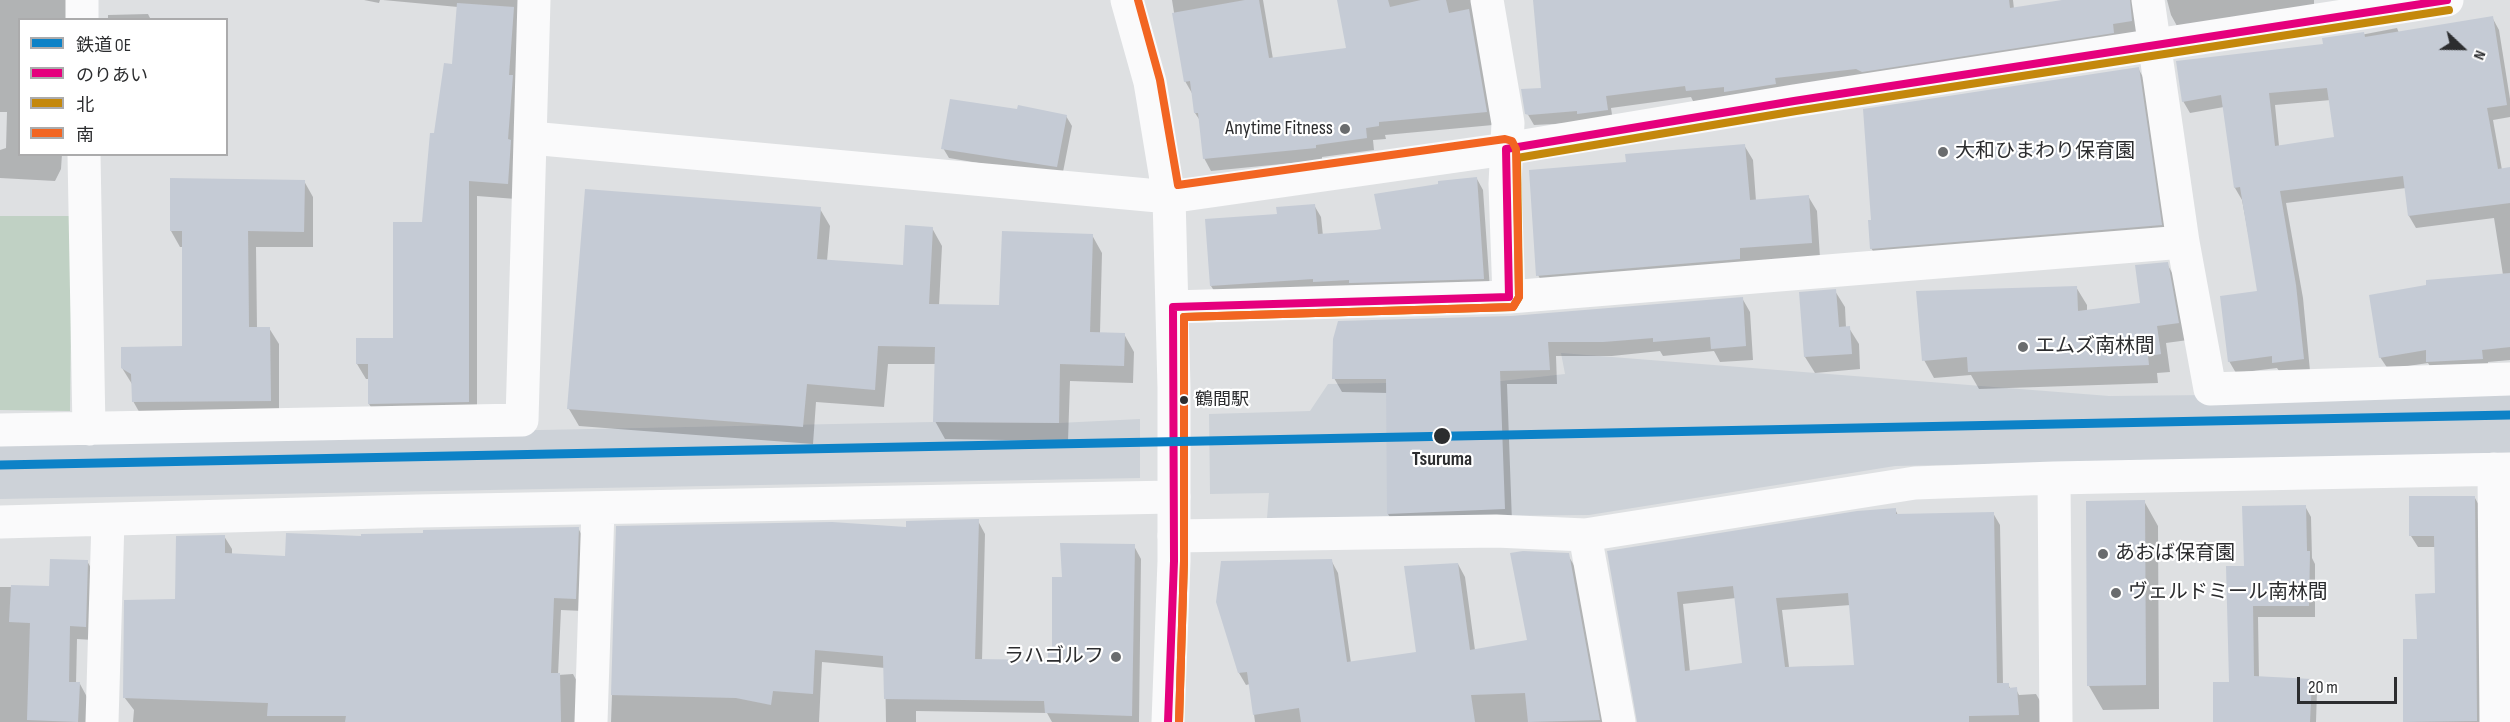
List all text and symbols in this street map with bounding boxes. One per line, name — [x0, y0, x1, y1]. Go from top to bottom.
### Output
legend — [18, 18, 228, 156]
north arrow — [2432, 18, 2492, 78]
text: 鉄道 OE — [76, 35, 131, 56]
text: N — [2469, 47, 2490, 62]
text: のりあい — [76, 65, 148, 86]
text: 北 — [76, 95, 94, 116]
place label: Anytime Fitness — [1225, 117, 1333, 141]
marker: Anytime Fitness — [1338, 122, 1352, 136]
text: 南 — [76, 125, 94, 146]
place label: 大和ひまわり保育園 — [1955, 140, 2135, 164]
marker: 大和ひまわり保育園 — [1936, 145, 1950, 159]
place label: エムズ南林間 — [2035, 335, 2155, 359]
marker: エムズ南林間 — [2016, 340, 2030, 354]
place label: 鶴間駅 — [1195, 389, 1249, 411]
marker: 鶴間駅 — [1178, 394, 1190, 406]
marker: Tsuruma — [1432, 426, 1452, 446]
place label: Tsuruma — [1412, 448, 1472, 472]
place label: あおば保育園 — [2115, 542, 2235, 566]
marker: あおば保育園 — [2096, 547, 2110, 561]
place label: ヴェルドミール南林間 — [2128, 581, 2328, 605]
marker: ヴェルドミール南林間 — [2109, 586, 2123, 600]
place label: ラハゴルフ — [1004, 645, 1104, 669]
marker: ラハゴルフ — [1109, 650, 1123, 664]
scale bar — [2300, 665, 2400, 703]
text: 20 m — [2308, 677, 2338, 698]

